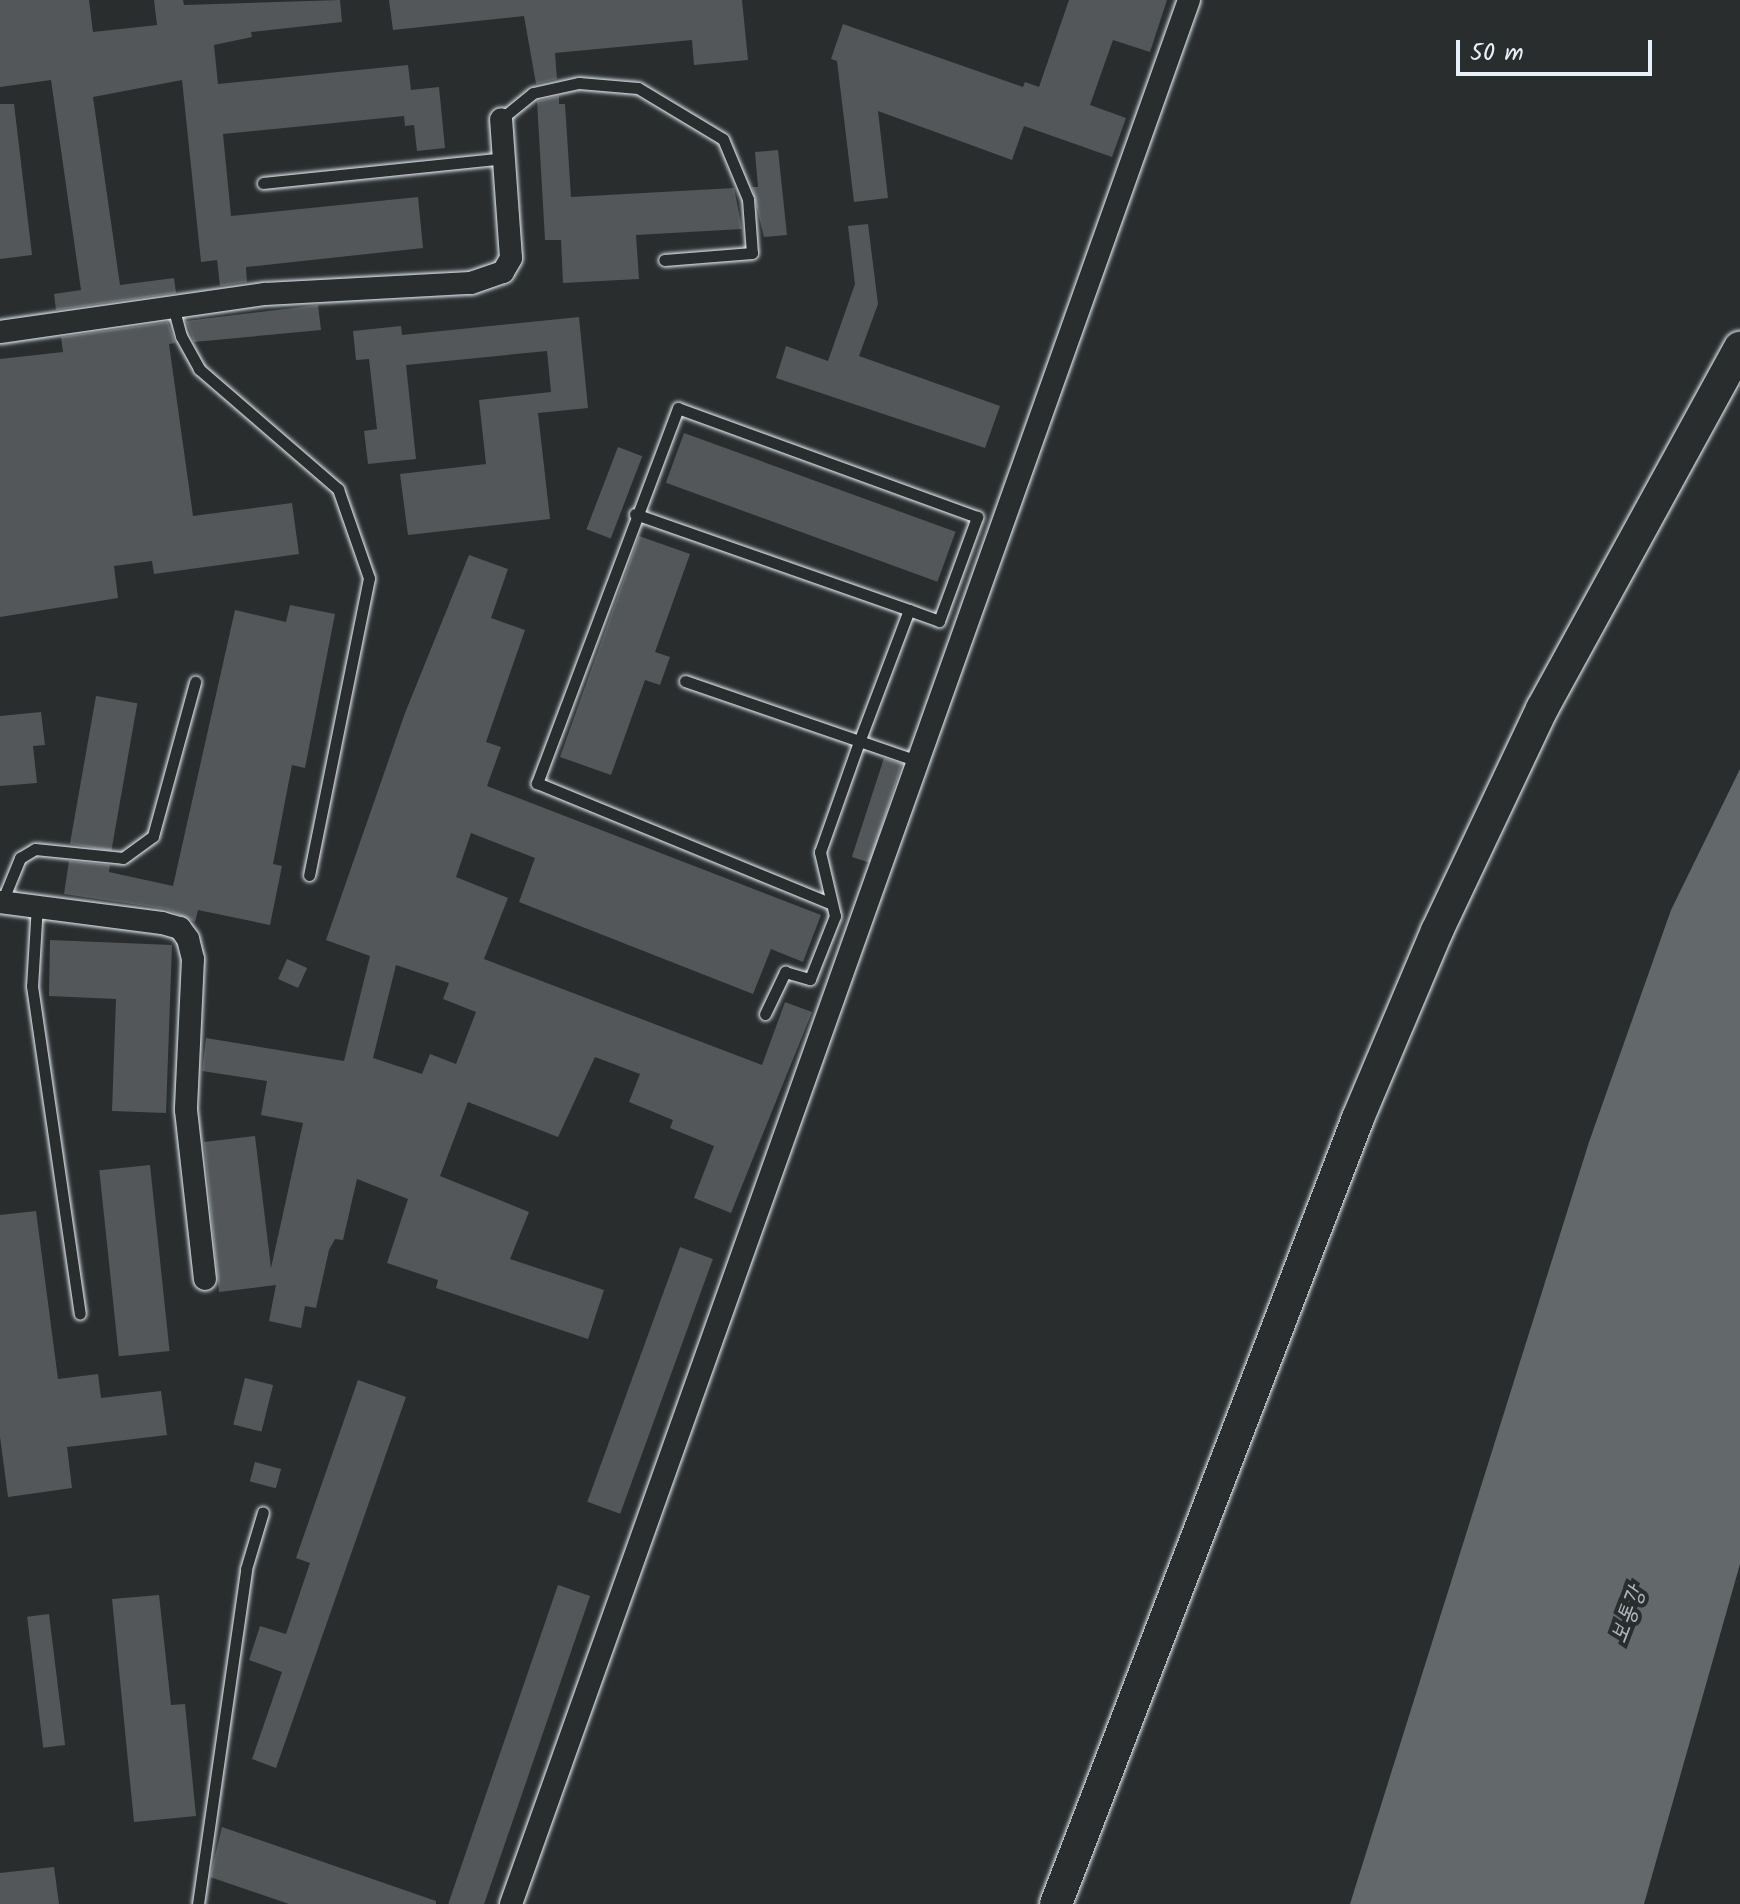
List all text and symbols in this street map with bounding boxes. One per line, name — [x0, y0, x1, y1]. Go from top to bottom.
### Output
scale bar — [1460, 24, 1656, 74]
text: 50 m — [1470, 34, 1524, 73]
water label: 보통강 — [1604, 1583, 1652, 1647]

